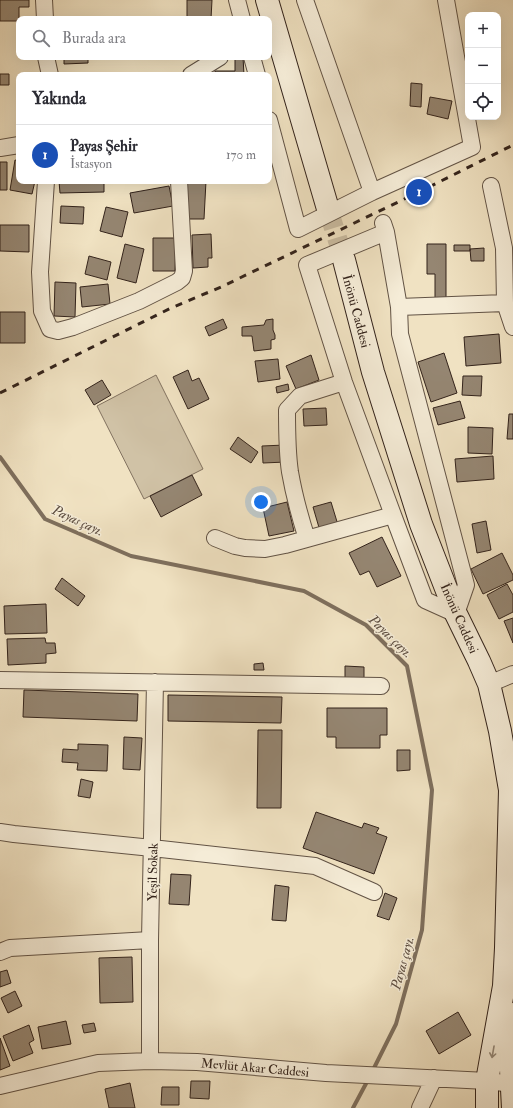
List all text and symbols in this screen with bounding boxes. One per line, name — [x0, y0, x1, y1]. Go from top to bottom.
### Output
map controls — [465, 12, 501, 120]
button: + — [465, 12, 501, 48]
search box — [16, 16, 272, 60]
icon: search — [30, 27, 52, 49]
text: Burada ara — [62, 29, 126, 48]
button: − — [465, 48, 501, 84]
button: locate — [465, 84, 501, 120]
text: Yakında — [32, 88, 86, 109]
text: Payas Şehi̇r — [70, 137, 138, 156]
text: 1 — [43, 147, 47, 163]
text: 170 m — [226, 147, 256, 163]
text: İstasyon — [70, 156, 112, 172]
pin: 1 — [406, 177, 432, 207]
street label: İnönü Caddesi — [339, 273, 375, 350]
your location — [251, 492, 271, 512]
water label: Payas çayı. — [48, 501, 106, 540]
street label: İnönü Caddesi — [436, 580, 483, 657]
water label: Payas çayı. — [364, 610, 416, 662]
street label: Yeşil Sokak — [144, 842, 162, 901]
water label: Payas çayı. — [387, 934, 418, 993]
one-way arrow — [488, 1045, 496, 1058]
street label: Mevlüt Akar Caddesi — [200, 1055, 310, 1081]

